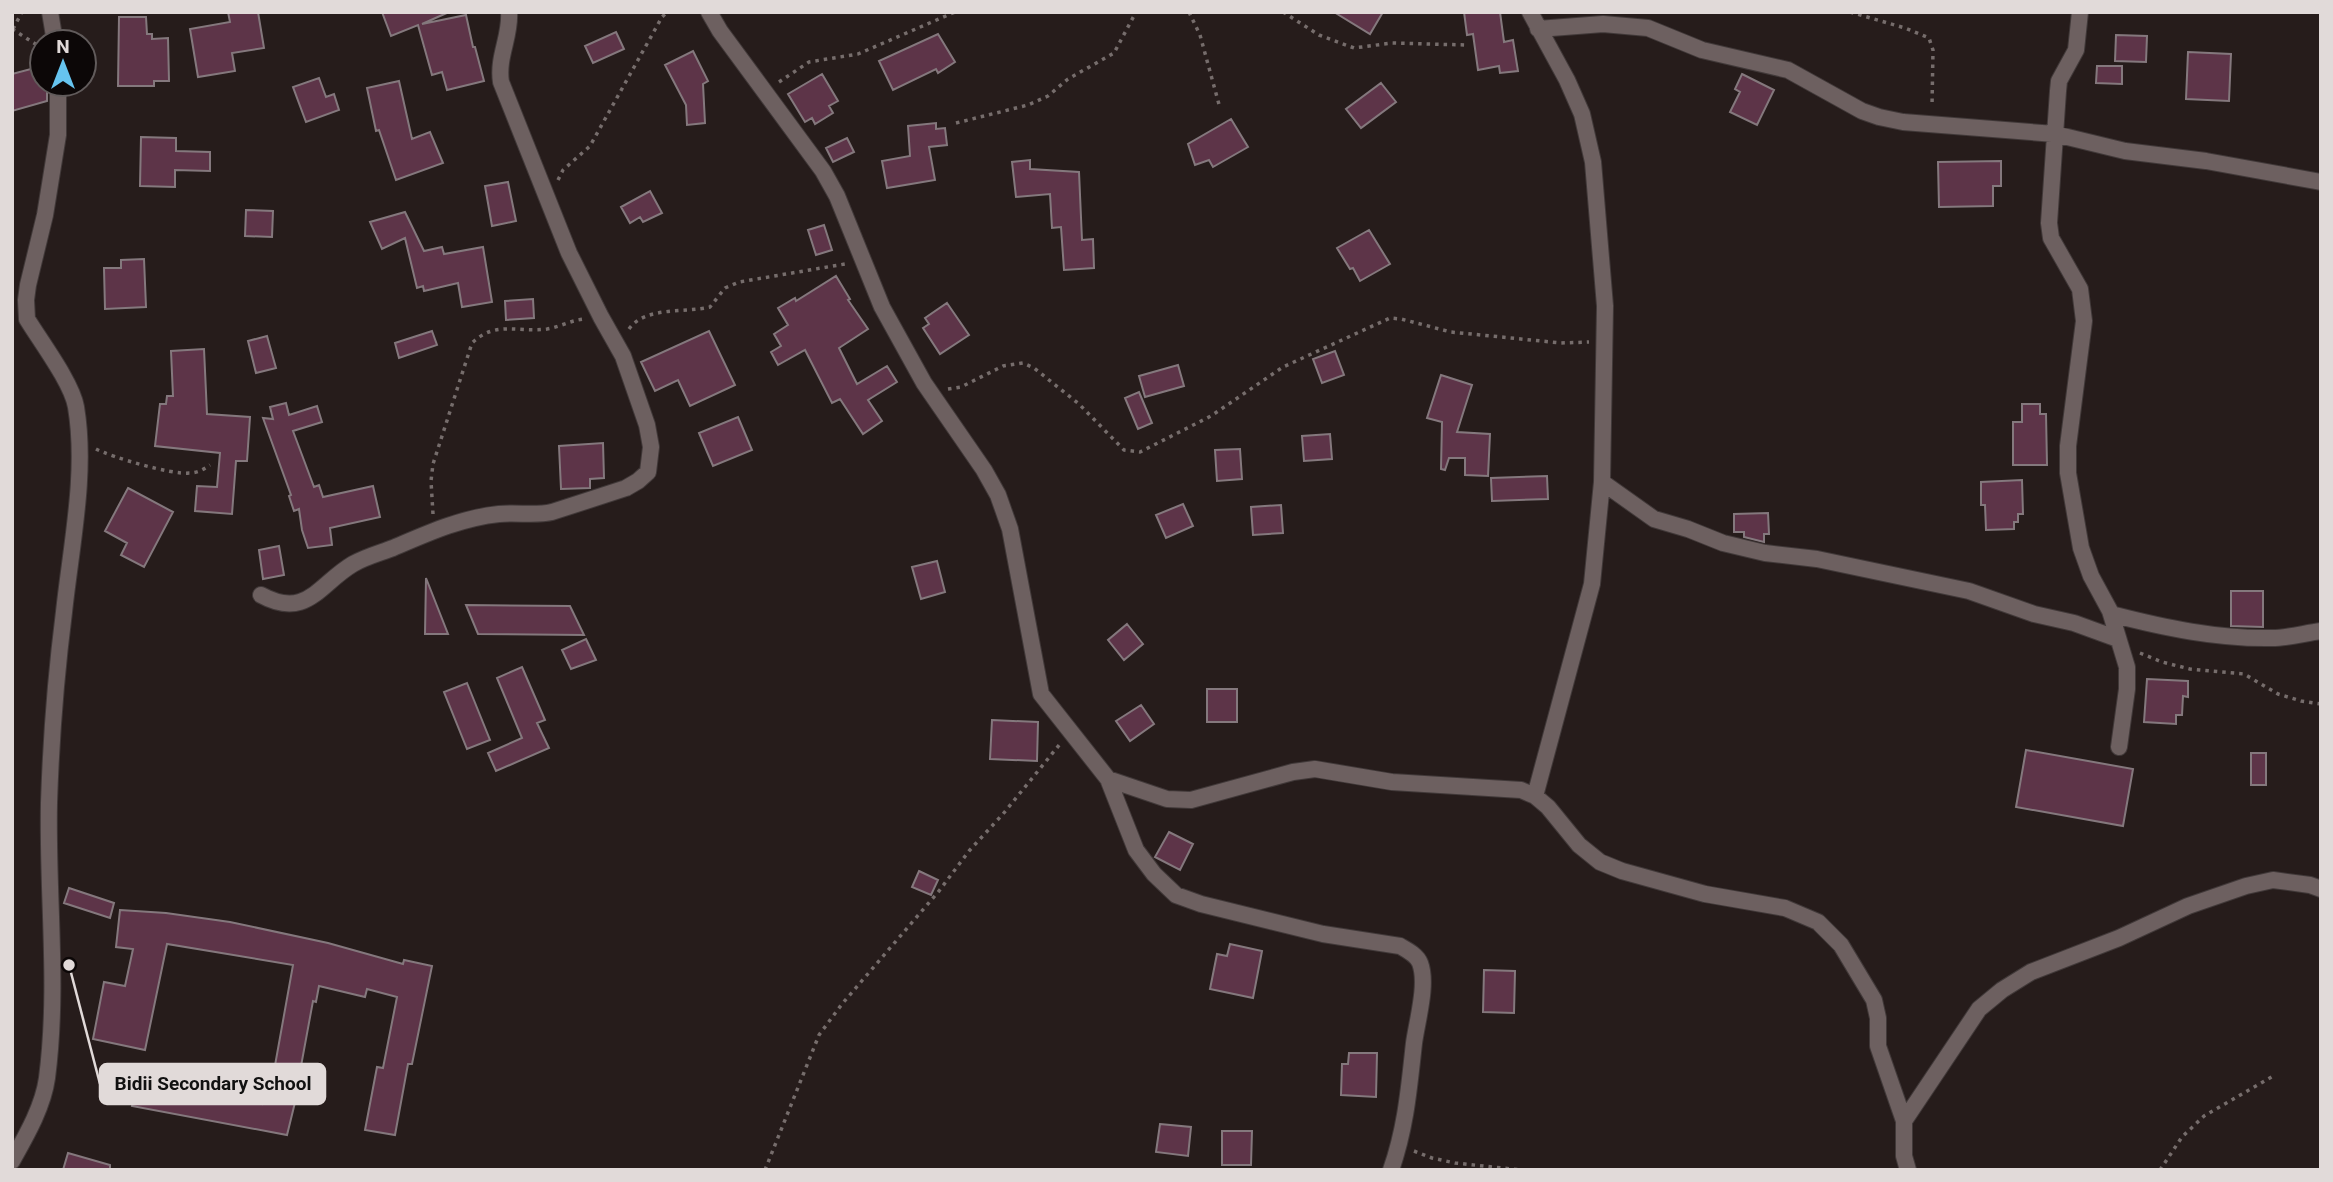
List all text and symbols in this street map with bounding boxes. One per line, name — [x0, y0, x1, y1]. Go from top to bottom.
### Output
north arrow — [28, 28, 98, 98]
text: N — [56, 35, 70, 58]
callout: Bidii Secondary School — [100, 1064, 325, 1104]
text: Bidii Secondary School — [115, 1072, 311, 1095]

